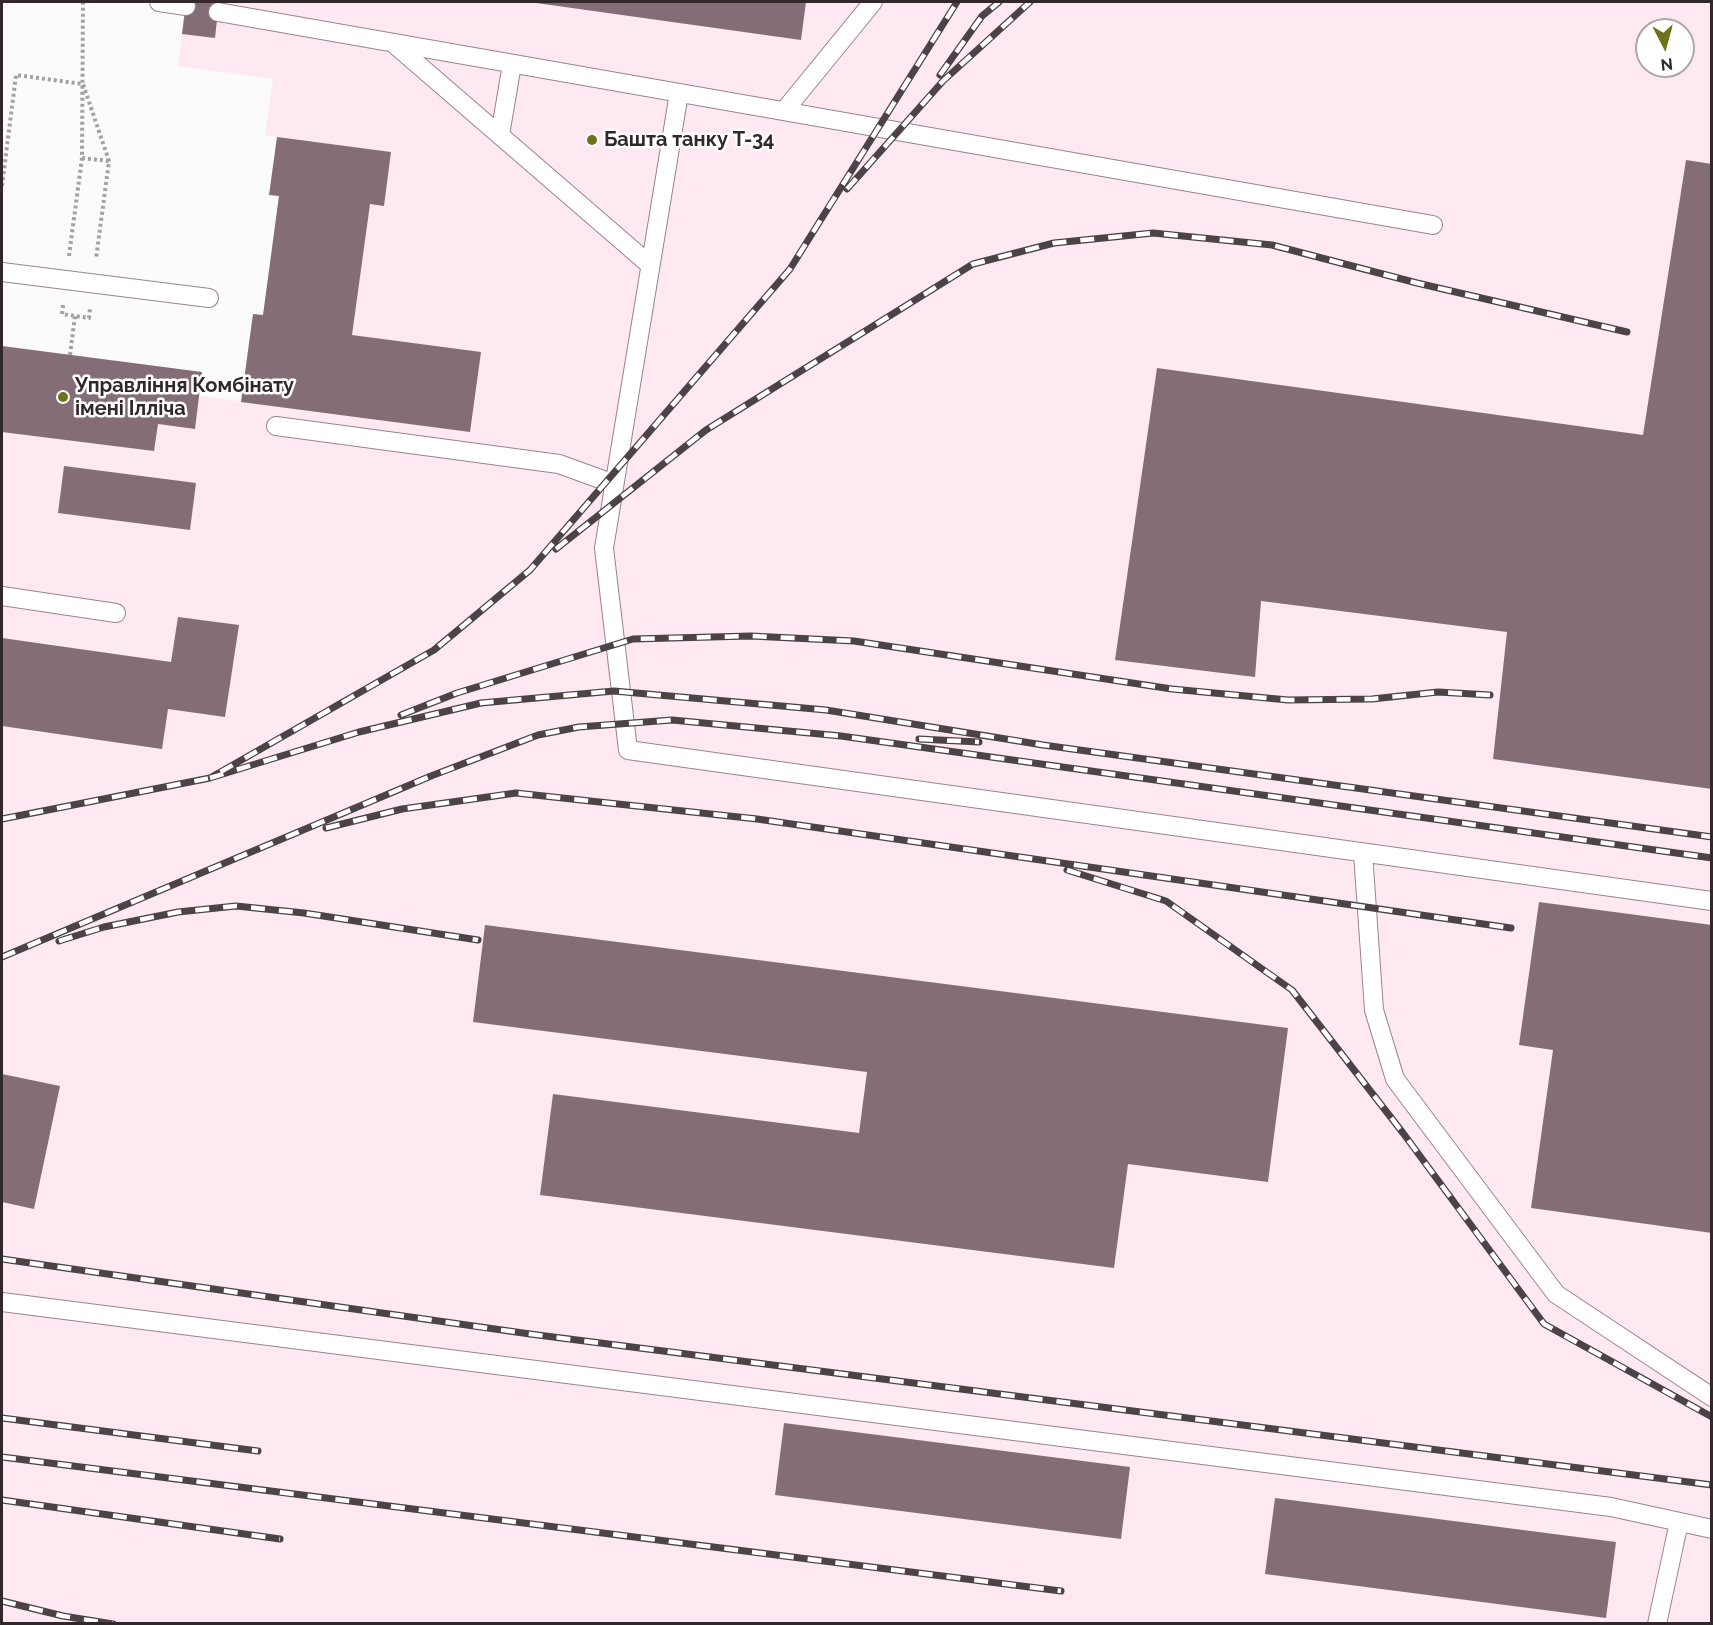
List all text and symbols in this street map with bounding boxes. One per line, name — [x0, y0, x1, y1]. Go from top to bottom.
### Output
north arrow — [1635, 18, 1695, 78]
text: N — [1660, 54, 1674, 74]
place label: Башта танку Т-34 — [604, 128, 774, 152]
marker: Башта танку Т-34 — [585, 133, 599, 147]
place label: Управління Комбінату імені Ілліча — [75, 374, 294, 421]
marker: Управління Комбінату імені Ілліча — [56, 390, 70, 404]

